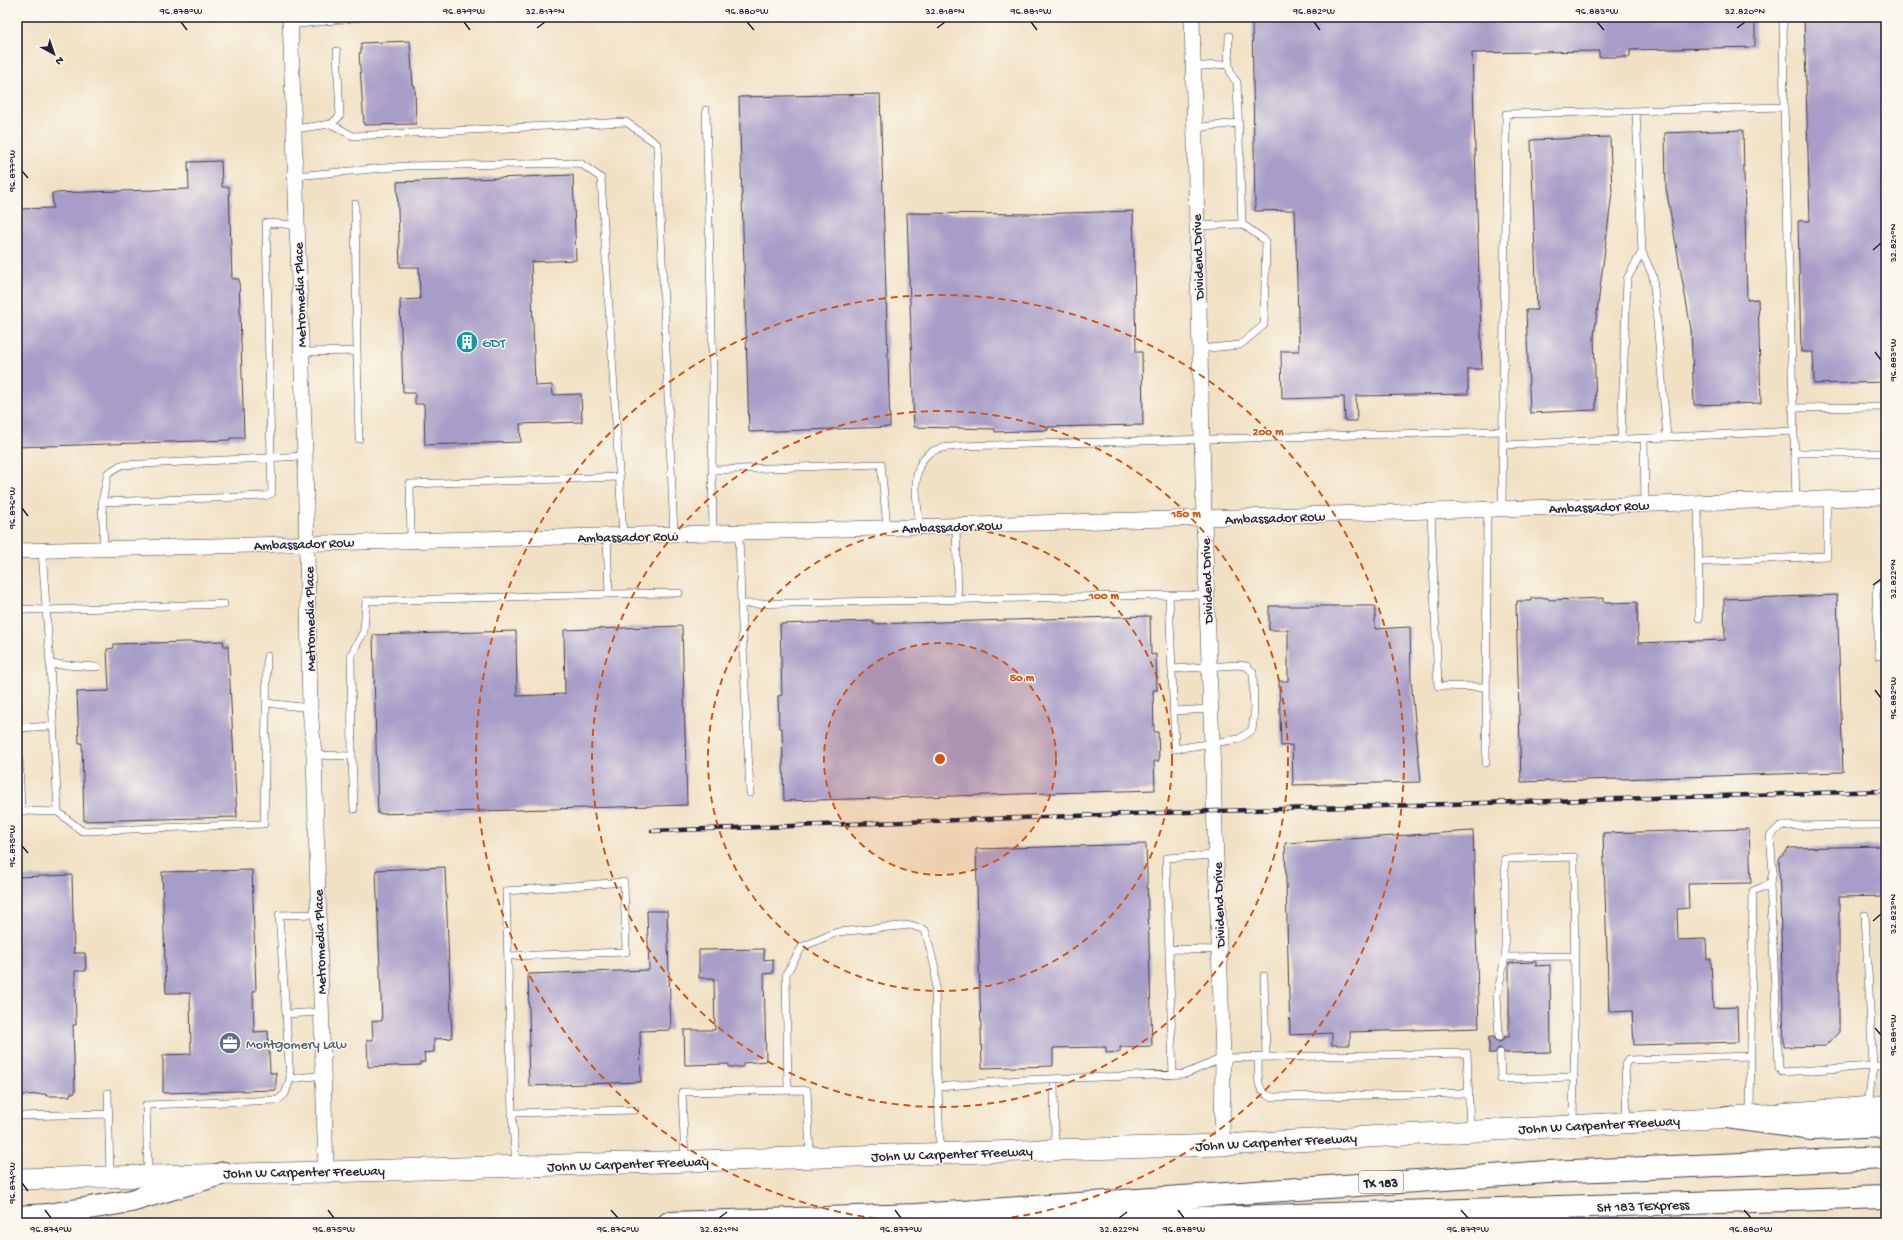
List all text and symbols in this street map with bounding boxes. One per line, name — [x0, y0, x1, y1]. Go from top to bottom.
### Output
text: 96.878°W — [159, 6, 203, 18]
text: 96.879°W — [442, 6, 485, 18]
text: 32.817°N — [525, 6, 565, 18]
text: 96.880°W — [725, 6, 769, 18]
text: 32.818°N — [924, 6, 965, 18]
text: 96.881°W — [1009, 6, 1052, 18]
text: 96.882°W — [1292, 6, 1336, 18]
text: 96.883°W — [1575, 6, 1619, 18]
text: 32.820°N — [1724, 6, 1766, 18]
north arrow — [34, 34, 74, 74]
text: N — [53, 53, 66, 67]
text: 96.877°W — [7, 149, 19, 193]
street label: Dividend Drive — [1189, 213, 1210, 301]
text: 32.821°N — [1888, 223, 1900, 263]
street label: Metromedia Place — [291, 241, 312, 348]
building icon: GDT — [454, 329, 480, 355]
place label: GDT — [482, 336, 506, 353]
text: 96.883°W — [1888, 338, 1900, 382]
text: 200 m — [1253, 426, 1284, 440]
text: 96.876°W — [7, 487, 19, 530]
street label: Ambassador Row — [1549, 498, 1650, 519]
text: 150 m — [1170, 508, 1201, 522]
street label: Ambassador Row — [1225, 509, 1326, 530]
street label: Ambassador Row — [902, 518, 1003, 539]
street label: Ambassador Row — [578, 529, 679, 548]
street label: Ambassador Row — [254, 535, 355, 556]
street label: Dividend Drive — [1198, 537, 1219, 625]
text: 32.822°N — [1888, 559, 1900, 600]
street label: Metromedia Place — [302, 566, 321, 672]
text: 100 m — [1088, 590, 1119, 604]
text: 50 m — [1010, 672, 1035, 686]
text: 96.882°W — [1888, 676, 1900, 720]
centre of rings — [933, 752, 947, 766]
text: 96.875°W — [7, 824, 19, 868]
street label: Dividend Drive — [1210, 861, 1231, 949]
street label: Metromedia Place — [311, 888, 332, 995]
text: 32.823°N — [1888, 894, 1900, 935]
text: 96.881°W — [1888, 1014, 1900, 1057]
office icon: Montgomery Law — [217, 1030, 243, 1056]
place label: Montgomery Law — [246, 1037, 347, 1054]
street label: John W Carpenter Freeway — [1518, 1114, 1680, 1139]
street label: John W Carpenter Freeway — [1195, 1131, 1357, 1156]
street label: John W Carpenter Freeway — [871, 1144, 1033, 1167]
street label: John W Carpenter Freeway — [547, 1154, 709, 1177]
text: 96.874°W — [7, 1162, 19, 1205]
street label: John W Carpenter Freeway — [223, 1164, 385, 1183]
road number: TX 183 — [1359, 1171, 1403, 1193]
street label: SH 183 TEXpress — [1597, 1197, 1691, 1218]
text: 96.874°W — [29, 1224, 72, 1236]
text: 96.875°W — [312, 1224, 356, 1236]
text: 96.876°W — [596, 1224, 639, 1236]
text: 32.821°N — [699, 1224, 739, 1236]
text: 96.877°W — [879, 1224, 923, 1236]
text: 32.822°N — [1098, 1224, 1139, 1236]
text: 96.878°W — [1162, 1224, 1206, 1236]
text: 96.879°W — [1446, 1224, 1489, 1236]
text: 96.880°W — [1729, 1224, 1773, 1236]

